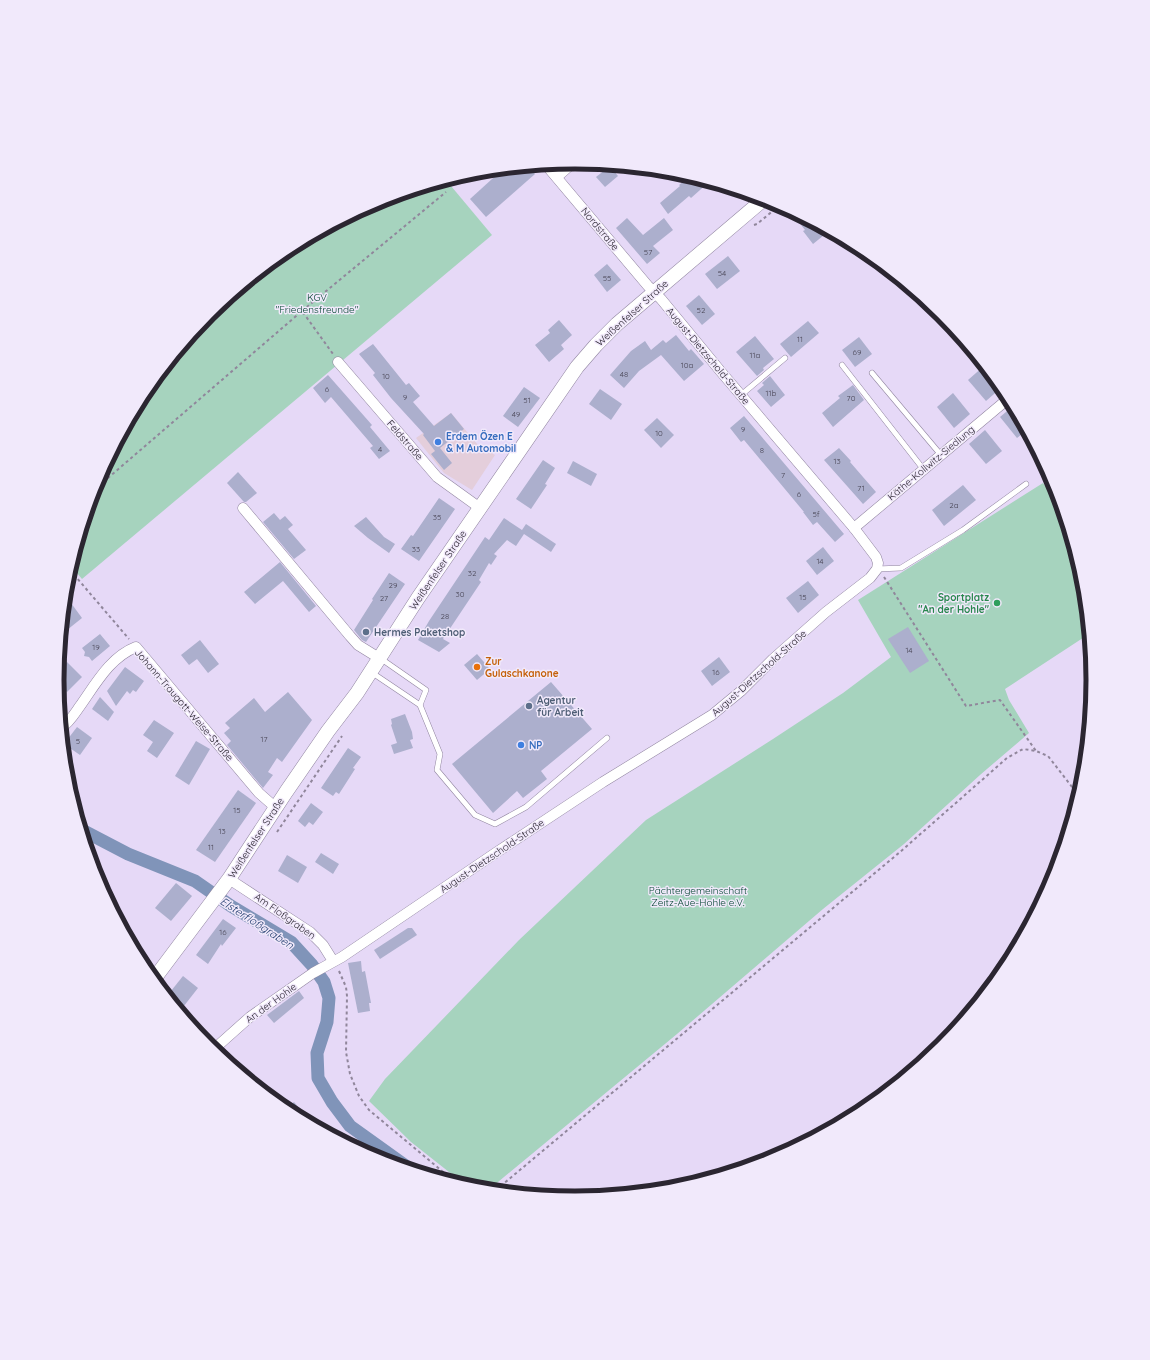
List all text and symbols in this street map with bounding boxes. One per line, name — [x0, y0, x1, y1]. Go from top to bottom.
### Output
street label: Nordstraße — [578, 205, 622, 254]
house number: 57 — [644, 247, 652, 257]
house number: 54 — [718, 268, 726, 278]
house number: 55 — [603, 273, 611, 283]
street label: Weißenfelser Straße — [593, 277, 671, 349]
park label: KGV "Friedensfreunde" — [275, 291, 359, 316]
street label: August-Dietzschold-Straße — [663, 305, 753, 408]
house number: 52 — [697, 305, 706, 315]
house number: 11 — [797, 334, 803, 344]
house number: 69 — [853, 347, 862, 357]
house number: 11a — [750, 350, 761, 360]
house number: 10a — [681, 360, 693, 370]
house number: 48 — [620, 369, 628, 379]
house number: 10 — [382, 371, 390, 381]
house number: 6 — [325, 384, 330, 394]
house number: 11b — [766, 388, 777, 398]
house number: 9 — [403, 392, 408, 402]
house number: 70 — [847, 393, 856, 403]
house number: 51 — [523, 395, 531, 405]
house number: 49 — [512, 409, 521, 419]
street label: Feldstraße — [384, 417, 426, 463]
street label: Käthe-Kollwitz-Siedlung — [885, 423, 977, 503]
house number: 9 — [741, 424, 746, 434]
house number: 10 — [655, 428, 663, 438]
place label: Erdem Özen E & M Automobil — [446, 429, 516, 455]
marker: Erdem Özen E & M Automobil — [433, 437, 443, 447]
house number: 4 — [378, 444, 382, 454]
house number: 8 — [760, 445, 764, 455]
house number: 13 — [833, 456, 841, 466]
house number: 7 — [781, 470, 785, 480]
house number: 71 — [857, 483, 865, 493]
house number: 6 — [797, 489, 802, 499]
house number: 2a — [949, 500, 959, 510]
house number: 5f — [812, 509, 820, 519]
house number: 35 — [433, 512, 441, 522]
street label: Weißenfelser Straße — [406, 527, 470, 612]
house number: 33 — [412, 544, 420, 554]
house number: 14 — [816, 556, 824, 566]
house number: 32 — [468, 568, 477, 578]
house number: 29 — [389, 580, 398, 590]
house number: 30 — [456, 589, 465, 599]
place label: Sportplatz "An der Hohle" — [918, 591, 990, 616]
house number: 15 — [799, 592, 807, 602]
house number: 27 — [380, 593, 388, 603]
marker: Sportplatz "An der Hohle" — [992, 598, 1002, 608]
house number: 28 — [441, 611, 449, 621]
place label: Hermes Paketshop — [374, 626, 465, 639]
marker: Hermes Paketshop — [361, 627, 371, 637]
street label: August-Dietzschold-Straße — [709, 627, 809, 719]
house number: 19 — [92, 642, 100, 652]
house number: 14 — [905, 645, 913, 655]
street label: Johann-Traugott-Weise-Straße — [132, 646, 237, 764]
place label: Zur Gulaschkanone — [485, 655, 559, 680]
marker: Zur Gulaschkanone — [472, 662, 482, 672]
house number: 16 — [712, 667, 720, 677]
place label: Agentur für Arbeit — [537, 694, 584, 719]
marker: Agentur für Arbeit — [524, 701, 534, 711]
house number: 17 — [260, 734, 268, 744]
house number: 5 — [76, 736, 80, 746]
place label: NP — [529, 739, 542, 752]
marker: NP — [516, 740, 526, 750]
street label: Weißenfelser Straße — [225, 795, 287, 881]
house number: 15 — [233, 805, 241, 815]
street label: August-Dietzschold-Straße — [437, 816, 547, 896]
house number: 13 — [218, 826, 226, 836]
house number: 11 — [208, 842, 214, 852]
park label: Pächtergemeinschaft Zeitz-Aue-Hohle e.V. — [649, 884, 748, 909]
street label: Am Floßgraben — [252, 890, 318, 942]
water label: Elsterfloßgraben — [218, 894, 297, 952]
house number: 16 — [219, 927, 227, 937]
street label: An der Hohle — [243, 980, 299, 1026]

